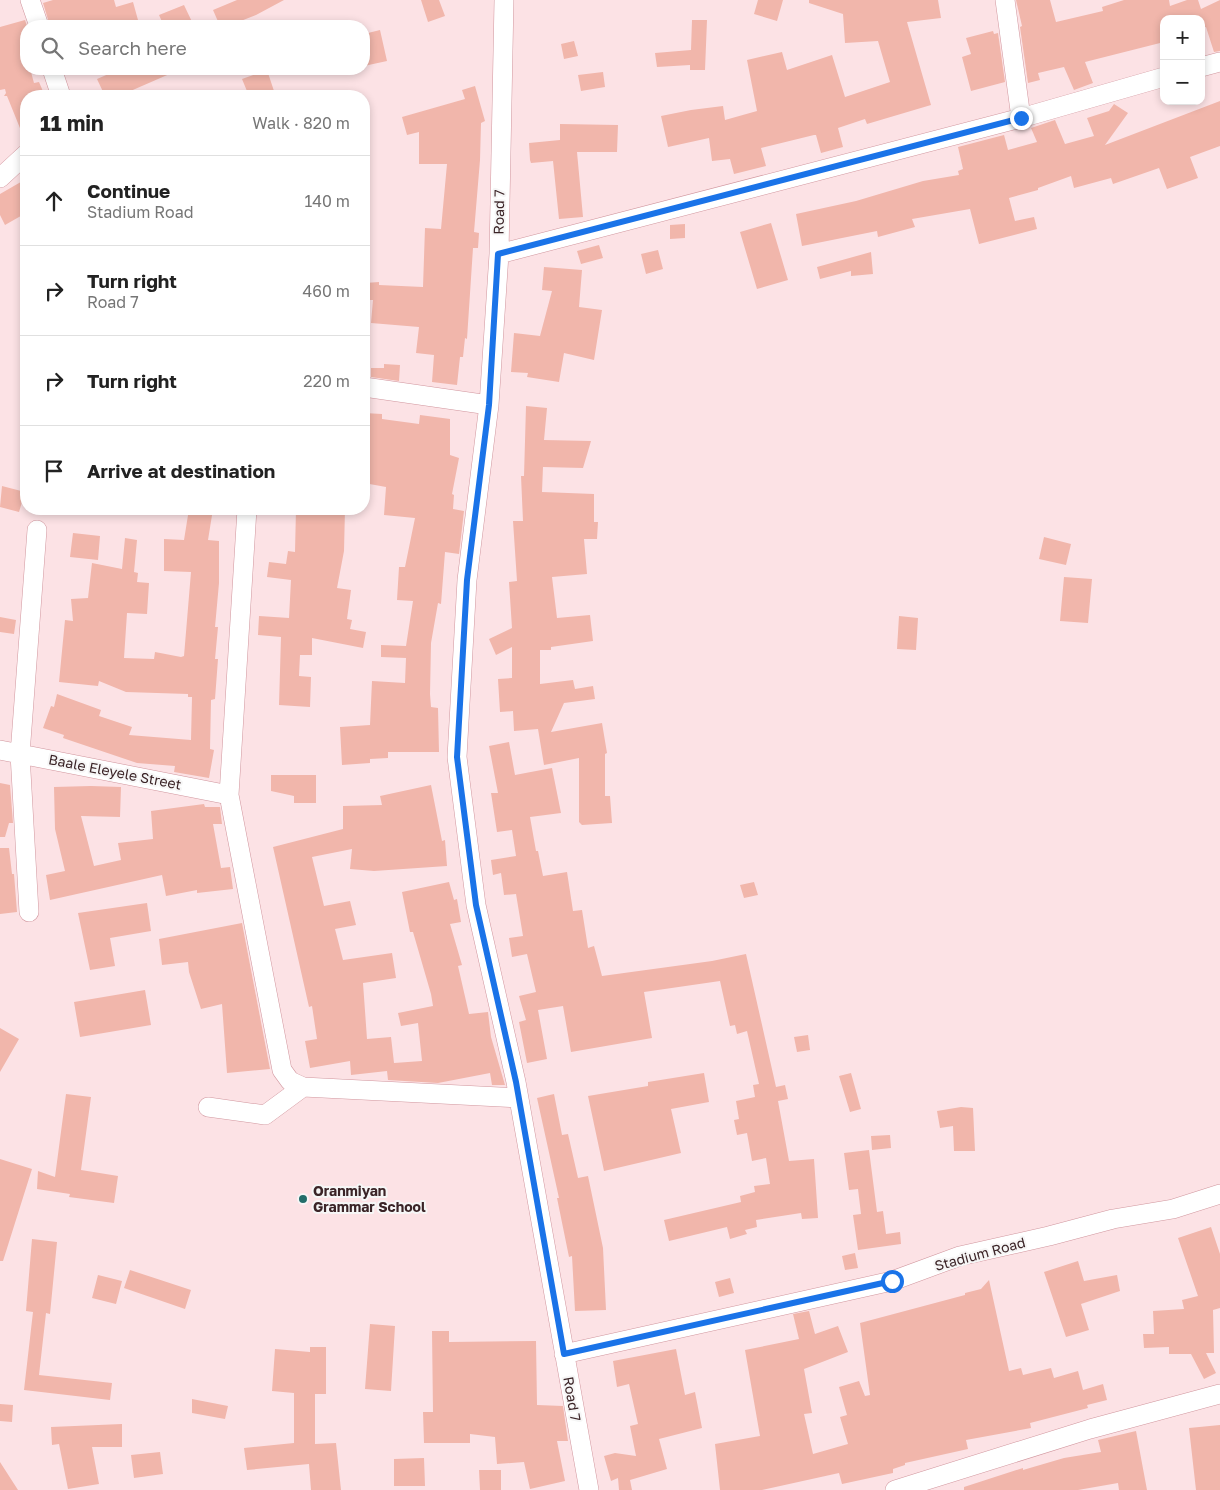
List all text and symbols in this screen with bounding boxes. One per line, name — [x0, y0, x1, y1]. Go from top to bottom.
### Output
map controls — [1160, 15, 1205, 105]
button: + — [1160, 15, 1205, 60]
search box — [20, 20, 370, 75]
icon: search — [38, 34, 66, 62]
text: Search here — [78, 36, 187, 59]
button: − — [1160, 60, 1205, 105]
route end — [1010, 107, 1033, 130]
text: 11 min — [40, 110, 104, 136]
text: Walk · 820 m — [252, 113, 350, 133]
text: Continue — [87, 179, 170, 202]
icon: ahead — [40, 187, 68, 215]
street label: Road 7 — [490, 189, 507, 235]
text: 140 m — [304, 191, 350, 211]
text: Stadium Road — [87, 202, 194, 222]
text: Turn right — [87, 269, 177, 292]
icon: right — [40, 277, 68, 305]
text: 460 m — [302, 281, 350, 301]
text: Road 7 — [87, 292, 139, 312]
icon: right — [40, 367, 68, 395]
text: Turn right — [87, 369, 177, 392]
text: 220 m — [303, 371, 350, 391]
icon: arrive — [40, 457, 68, 485]
text: Arrive at destination — [87, 459, 275, 482]
street label: Baale Eleyele Street — [47, 750, 183, 793]
place label: Oranmiyan Grammar School — [313, 1182, 426, 1215]
marker: Oranmiyan Grammar School — [297, 1193, 309, 1205]
street label: Stadium Road — [933, 1233, 1027, 1274]
route start — [881, 1270, 904, 1293]
street label: Road 7 — [560, 1375, 585, 1423]

